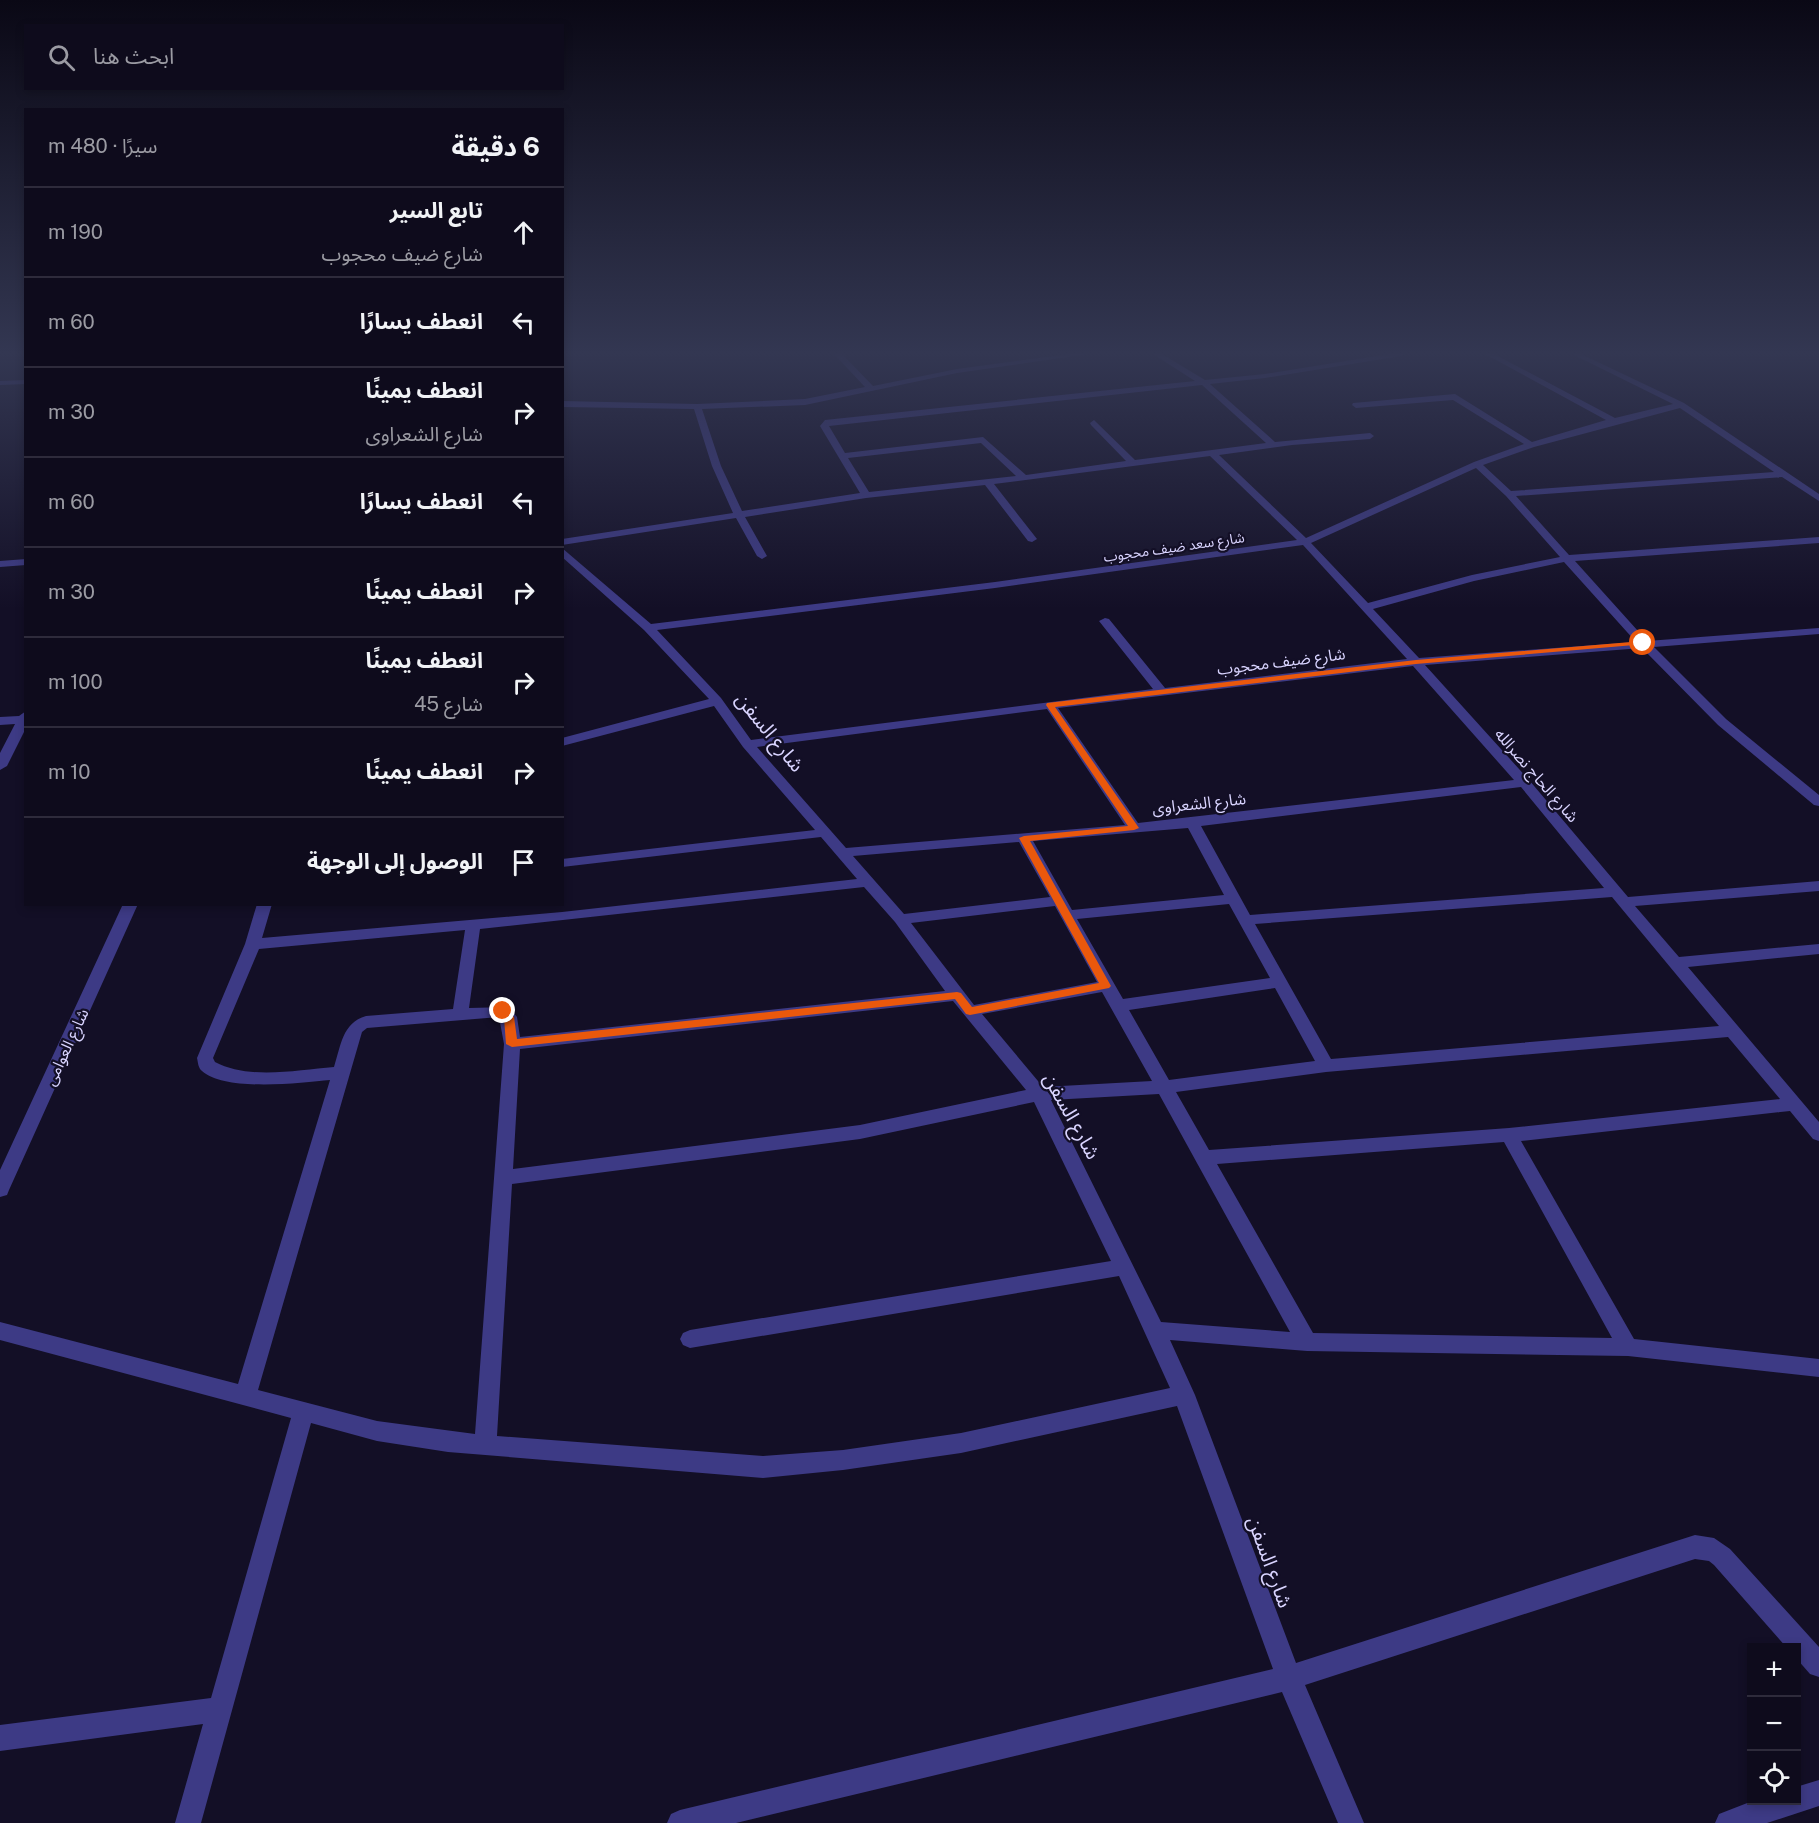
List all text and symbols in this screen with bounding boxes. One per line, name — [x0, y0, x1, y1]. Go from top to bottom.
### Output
search box — [24, 24, 564, 90]
icon: search — [45, 41, 78, 74]
text: ابحث هنا — [93, 43, 174, 69]
text: 6 دقيقة — [452, 131, 540, 162]
text: سيرًا · 480 m — [48, 134, 157, 158]
text: تابع السير — [390, 197, 483, 223]
icon: ahead — [507, 216, 540, 249]
text: 190 m — [48, 220, 103, 244]
text: شارع ضيف محجوب — [322, 242, 483, 266]
icon: left — [507, 306, 540, 339]
text: انعطف يسارًا — [360, 308, 483, 334]
text: 60 m — [48, 310, 95, 334]
text: انعطف يمينًا — [366, 377, 483, 403]
icon: right — [507, 396, 540, 429]
text: 30 m — [48, 400, 95, 424]
text: شارع الشعراوى — [365, 422, 483, 446]
icon: left — [507, 486, 540, 519]
text: انعطف يسارًا — [360, 488, 483, 514]
text: 60 m — [48, 490, 95, 514]
street label: شارع سعد ضيف محجوب — [1103, 529, 1246, 568]
icon: right — [507, 576, 540, 609]
text: انعطف يمينًا — [366, 578, 483, 604]
text: 30 m — [48, 580, 95, 604]
route start — [1629, 629, 1655, 655]
street label: شارع ضيف محجوب — [1216, 644, 1347, 682]
text: انعطف يمينًا — [366, 647, 483, 673]
icon: right — [507, 666, 540, 699]
text: 100 m — [48, 670, 103, 694]
street label: شارع السفن — [728, 687, 809, 778]
text: شارع 45 — [414, 692, 483, 716]
street label: شارع الحاج نصرالله — [1488, 725, 1582, 828]
icon: right — [507, 756, 540, 789]
text: انعطف يمينًا — [366, 758, 483, 784]
text: 10 m — [48, 760, 91, 784]
street label: شارع الشعراوى — [1151, 789, 1247, 821]
icon: arrive — [507, 846, 540, 879]
text: الوصول إلى الوجهة — [307, 848, 483, 874]
route end — [489, 997, 515, 1023]
street label: شارع العوامى — [40, 1006, 95, 1090]
street label: شارع السفن — [1036, 1069, 1106, 1165]
street label: شارع السفن — [1240, 1513, 1298, 1612]
map controls — [1747, 1643, 1801, 1805]
button: + — [1747, 1643, 1801, 1697]
button: − — [1747, 1697, 1801, 1751]
button: locate — [1747, 1751, 1801, 1805]

